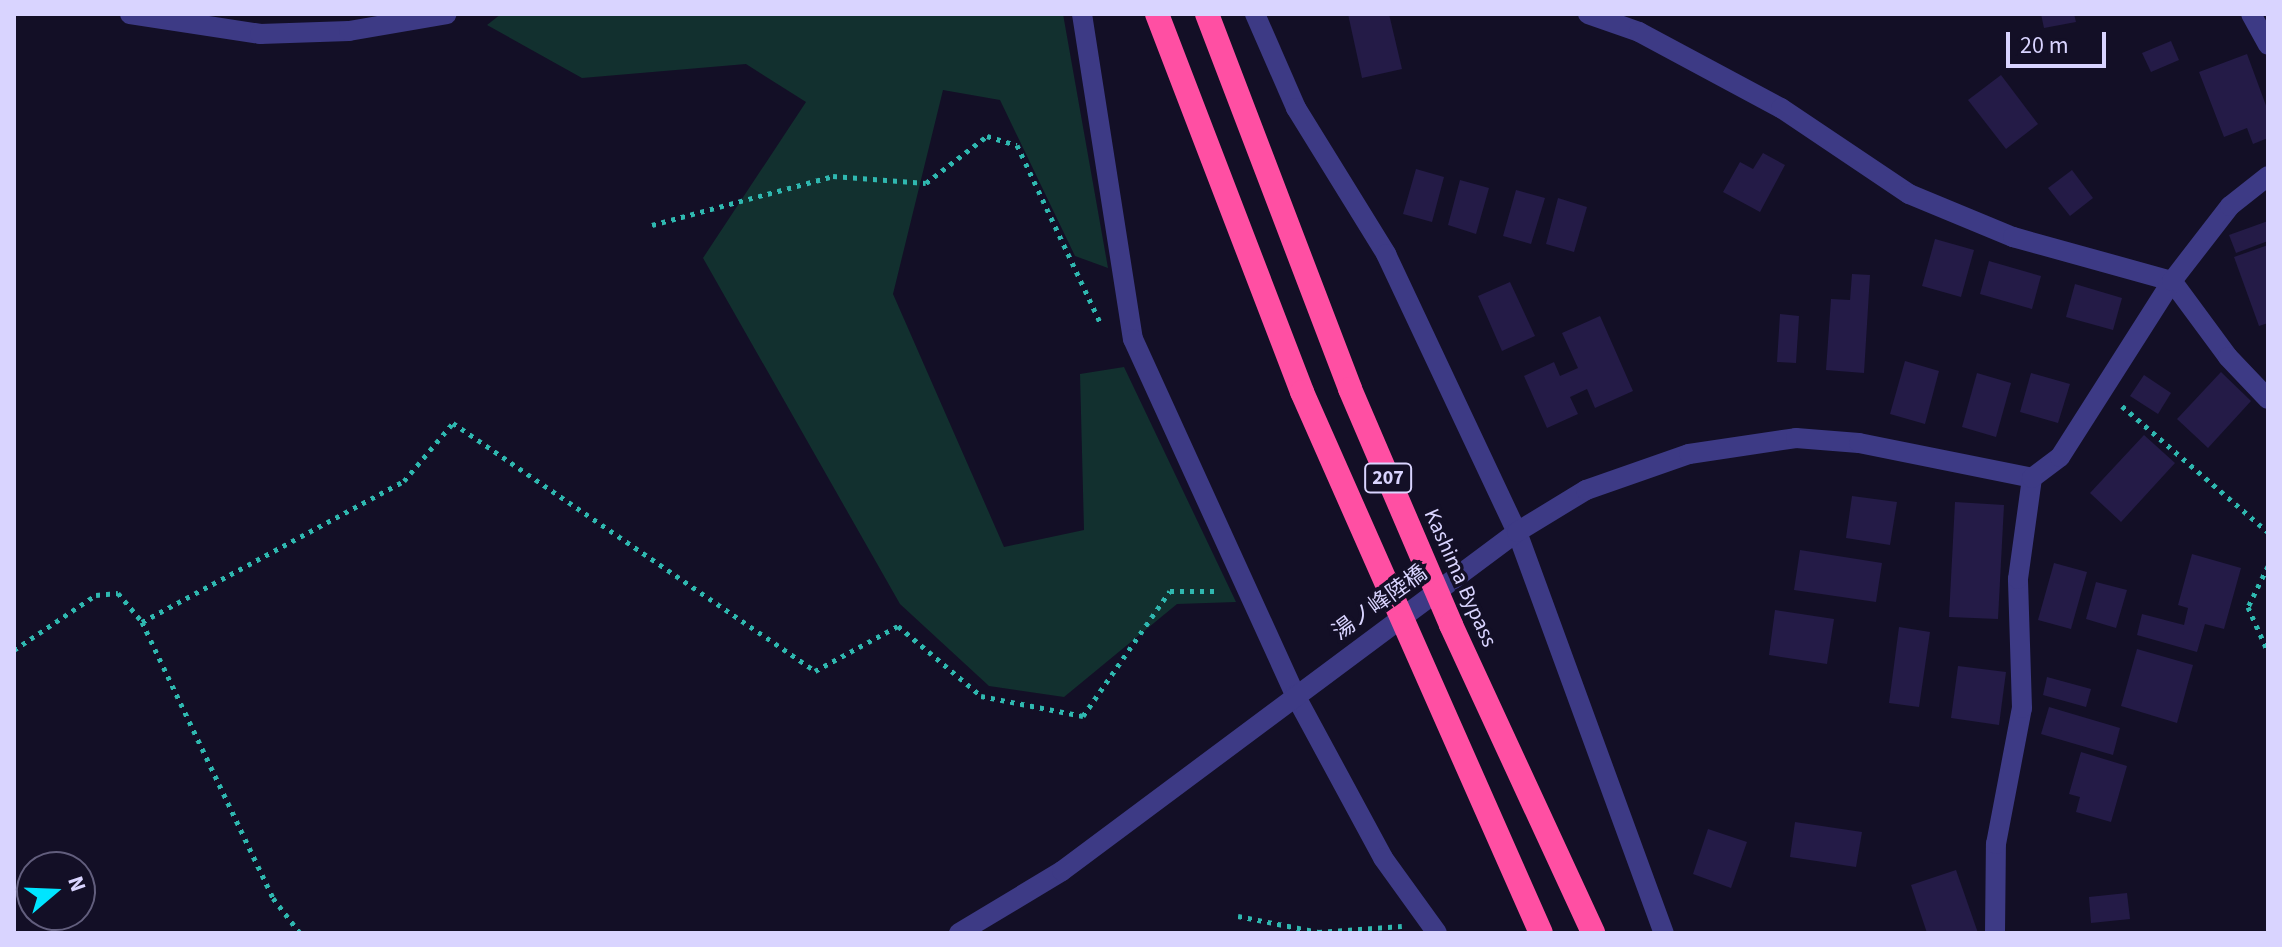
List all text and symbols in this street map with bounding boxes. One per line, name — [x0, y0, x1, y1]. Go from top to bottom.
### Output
scale bar — [2010, 16, 2110, 66]
text: 20 m — [2020, 28, 2069, 63]
road number: 207 — [1364, 462, 1412, 494]
street label: Kashima Bypass — [1418, 505, 1502, 651]
street label: 湯ノ峰陸橋 — [1328, 560, 1432, 646]
north arrow — [16, 851, 96, 931]
text: N — [59, 872, 94, 896]

